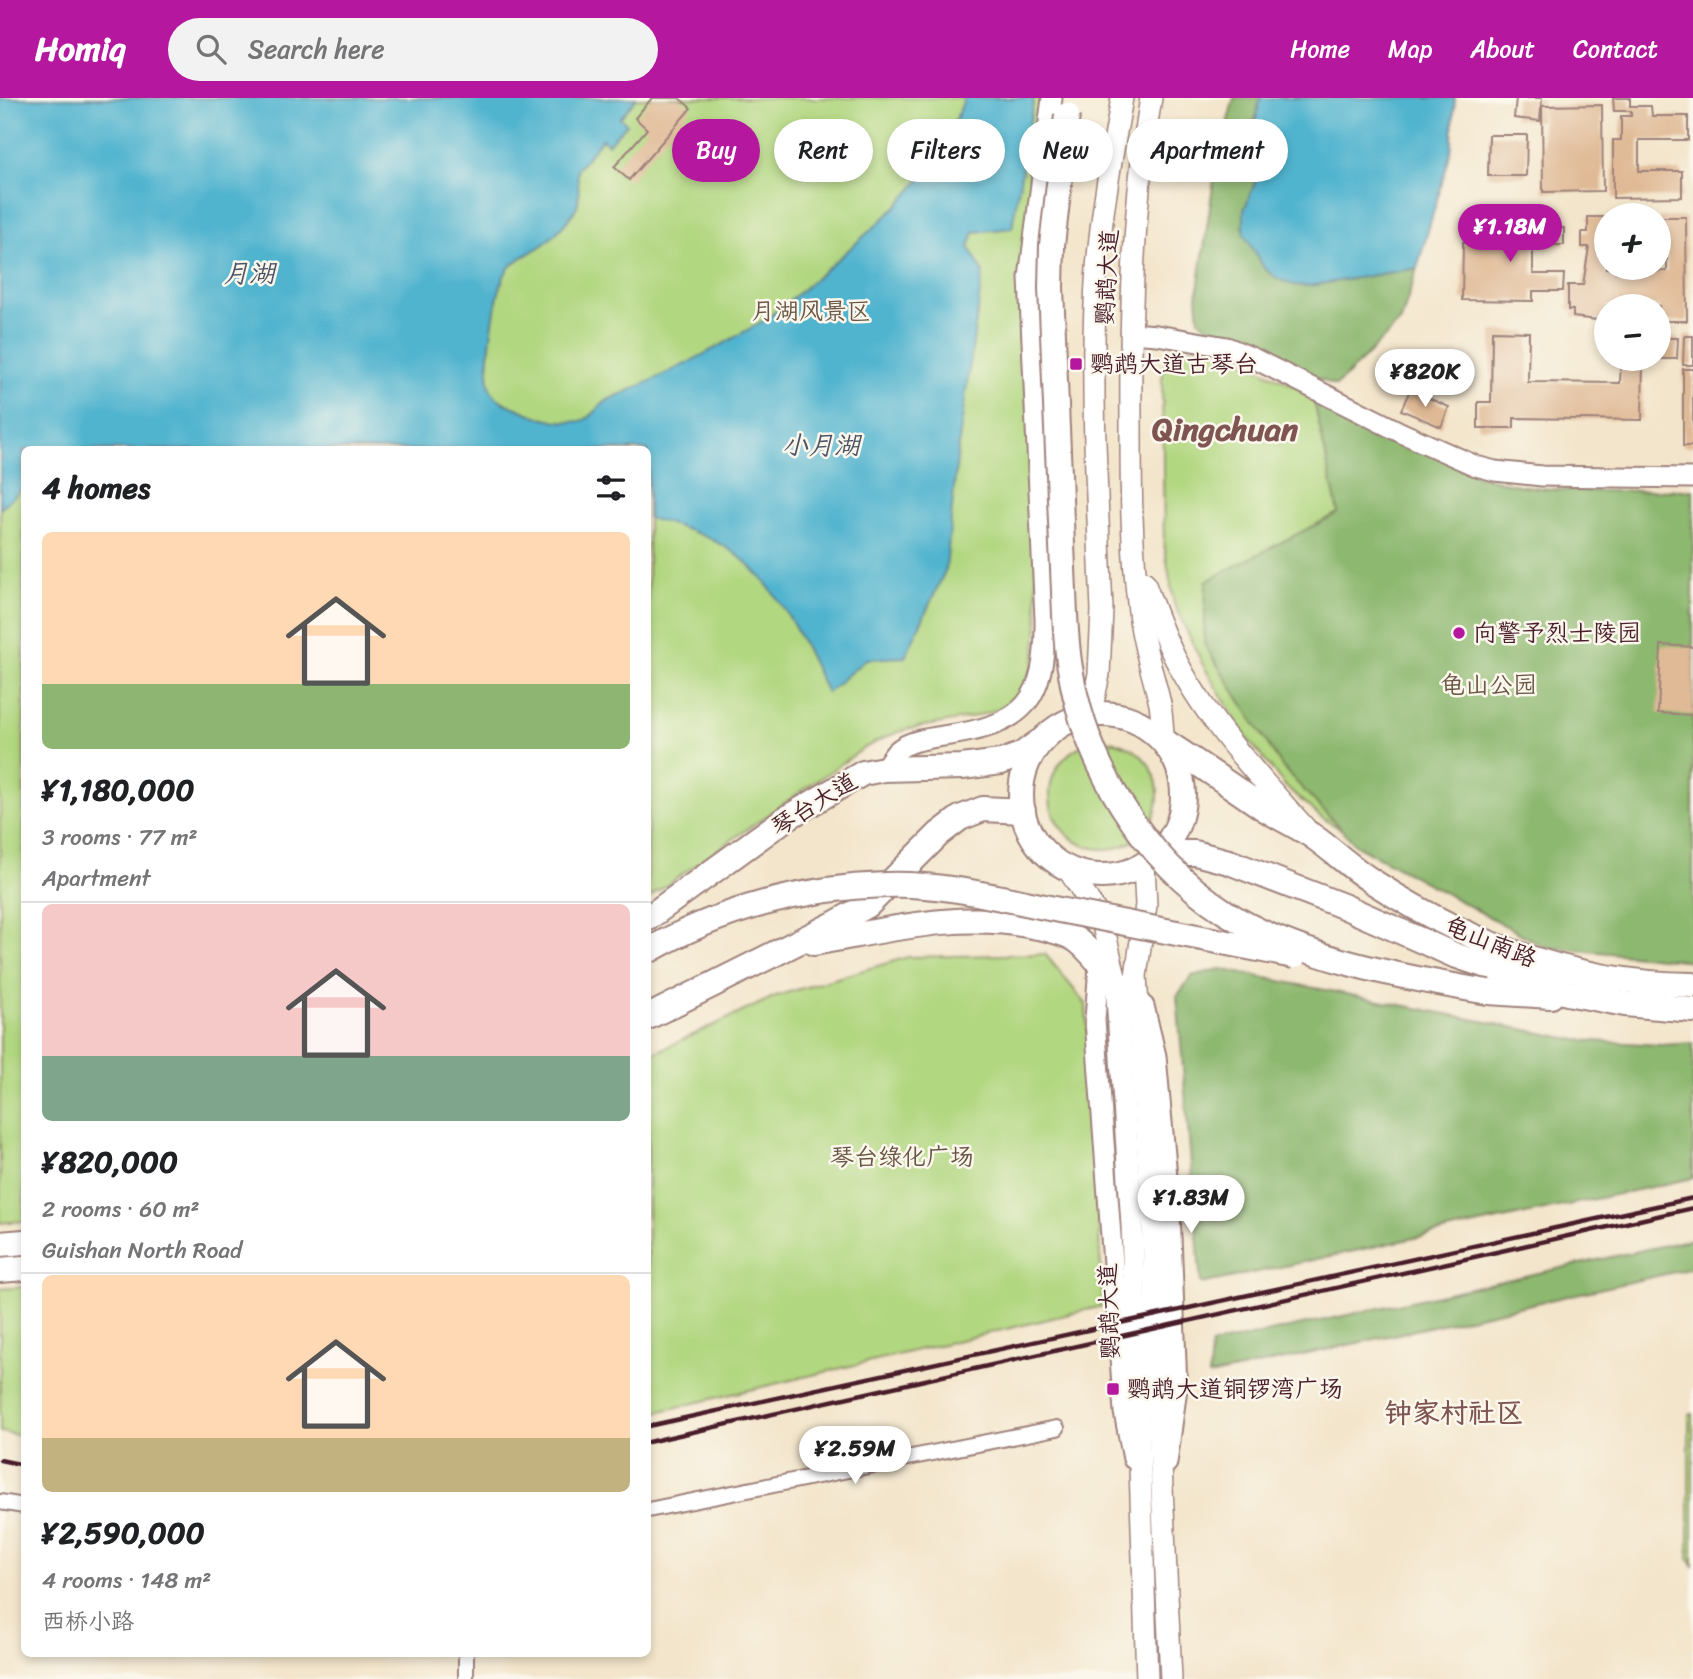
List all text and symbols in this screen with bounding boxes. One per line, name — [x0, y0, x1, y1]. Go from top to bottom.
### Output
search box — [168, 18, 658, 81]
text: Homiq — [35, 20, 126, 78]
text: Search here — [248, 26, 385, 72]
text: Home — [1290, 28, 1350, 70]
text: Map — [1388, 28, 1432, 70]
text: About — [1470, 28, 1535, 70]
text: Contact — [1573, 28, 1658, 70]
icon: search — [192, 30, 230, 68]
chip: Buy — [672, 119, 760, 182]
chip: Rent — [774, 119, 873, 182]
chip: Filters — [887, 119, 1005, 182]
chip: New — [1019, 119, 1113, 182]
chip: Apartment — [1127, 119, 1288, 182]
map controls — [1594, 203, 1671, 371]
button: + — [1594, 203, 1671, 280]
pin: ¥1.18M — [1453, 204, 1567, 264]
text: ¥1.18M — [1474, 206, 1546, 247]
street label: 鹦鹉大道 — [1084, 228, 1130, 326]
water label: 月湖 — [223, 250, 278, 296]
park label: 月湖风景区 — [751, 290, 871, 332]
button: − — [1594, 294, 1671, 371]
place label: 鹦鹉大道古琴台 — [1090, 343, 1258, 385]
pin: ¥820K — [1376, 350, 1474, 409]
text: ¥820K — [1391, 351, 1459, 392]
marker: 鹦鹉大道古琴台 — [1068, 356, 1084, 372]
district label: Qingchuan — [1152, 401, 1299, 458]
water label: 小月湖 — [782, 422, 863, 468]
text: 4 homes — [42, 461, 150, 515]
icon: filters — [592, 469, 630, 507]
icon: home — [273, 578, 399, 704]
place label: 向警予烈士陵园 — [1473, 612, 1641, 654]
marker: 向警予烈士陵园 — [1451, 625, 1467, 641]
park label: 龟山公园 — [1441, 664, 1537, 706]
street label: 琴台大道 — [762, 761, 866, 847]
text: ¥1,180,000 — [42, 763, 194, 817]
text: 3 rooms · 77 m² — [42, 817, 198, 858]
text: Apartment — [42, 858, 151, 899]
street label: 龟山南路 — [1439, 905, 1543, 979]
icon: home — [273, 950, 399, 1076]
text: ¥820,000 — [42, 1135, 178, 1189]
park label: 琴台绿化广场 — [830, 1136, 974, 1178]
pin: ¥1.83M — [1134, 1176, 1248, 1235]
text: ¥1.83M — [1154, 1177, 1228, 1218]
text: 2 rooms · 60 m² — [42, 1189, 200, 1230]
text: Guishan North Road — [42, 1230, 242, 1271]
street label: 鹦鹉大道 — [1086, 1262, 1132, 1360]
icon: home — [273, 1321, 399, 1447]
place label: 鹦鹉大道铜锣湾广场 — [1127, 1368, 1343, 1410]
marker: 鹦鹉大道铜锣湾广场 — [1105, 1381, 1121, 1397]
district label: 钟家村社区 — [1384, 1388, 1524, 1437]
pin: ¥2.59M — [798, 1426, 912, 1486]
text: ¥2.59M — [815, 1428, 895, 1469]
text: ¥2,590,000 — [42, 1506, 205, 1560]
text: 4 rooms · 148 m² — [42, 1560, 211, 1601]
text: 西桥小路 — [42, 1601, 134, 1642]

